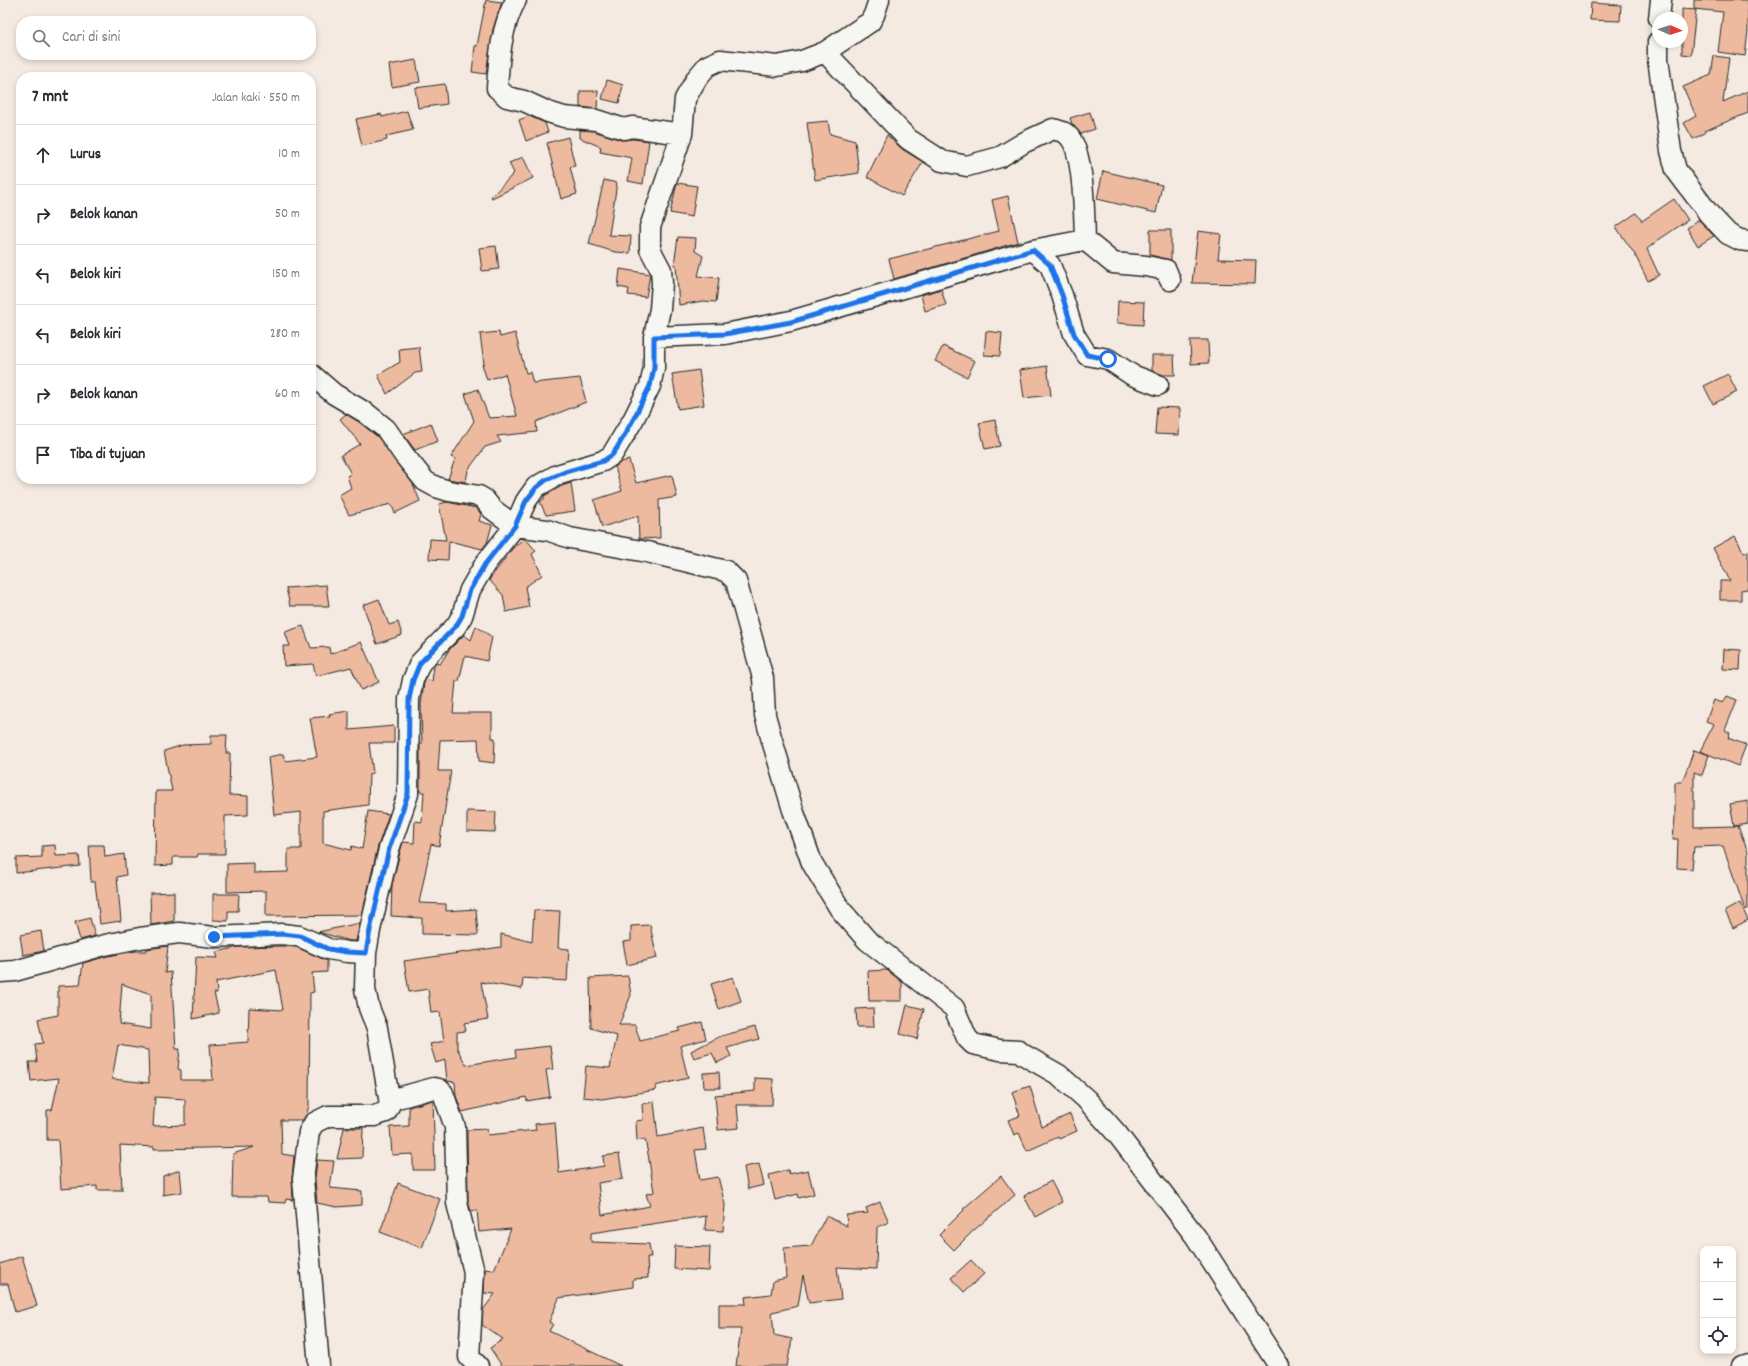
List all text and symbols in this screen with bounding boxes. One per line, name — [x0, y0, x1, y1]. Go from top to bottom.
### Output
north arrow — [1652, 12, 1688, 48]
search box — [16, 16, 316, 60]
icon: search — [30, 27, 52, 49]
text: Cari di sini — [62, 27, 120, 49]
text: 7 mnt — [32, 86, 68, 110]
text: Jalan kaki · 550 m — [212, 89, 300, 108]
icon: ahead — [32, 144, 54, 166]
text: Lurus — [70, 144, 101, 166]
text: 10 m — [278, 145, 300, 164]
icon: right — [32, 204, 54, 226]
text: Belok kanan — [70, 204, 138, 226]
text: 50 m — [275, 205, 300, 224]
icon: left — [32, 264, 54, 286]
text: Belok kiri — [70, 264, 121, 286]
text: 150 m — [272, 265, 300, 284]
icon: left — [32, 324, 54, 346]
text: Belok kiri — [70, 324, 121, 346]
text: 280 m — [270, 325, 300, 344]
route start — [1099, 350, 1117, 368]
icon: right — [32, 384, 54, 406]
text: Belok kanan — [70, 384, 138, 406]
text: 60 m — [275, 385, 300, 404]
icon: arrive — [32, 444, 54, 466]
text: Tiba di tujuan — [70, 444, 145, 466]
route end — [205, 928, 223, 946]
map controls — [1700, 1246, 1736, 1354]
button: + — [1700, 1246, 1736, 1282]
button: − — [1700, 1282, 1736, 1318]
button: locate — [1700, 1318, 1736, 1354]

